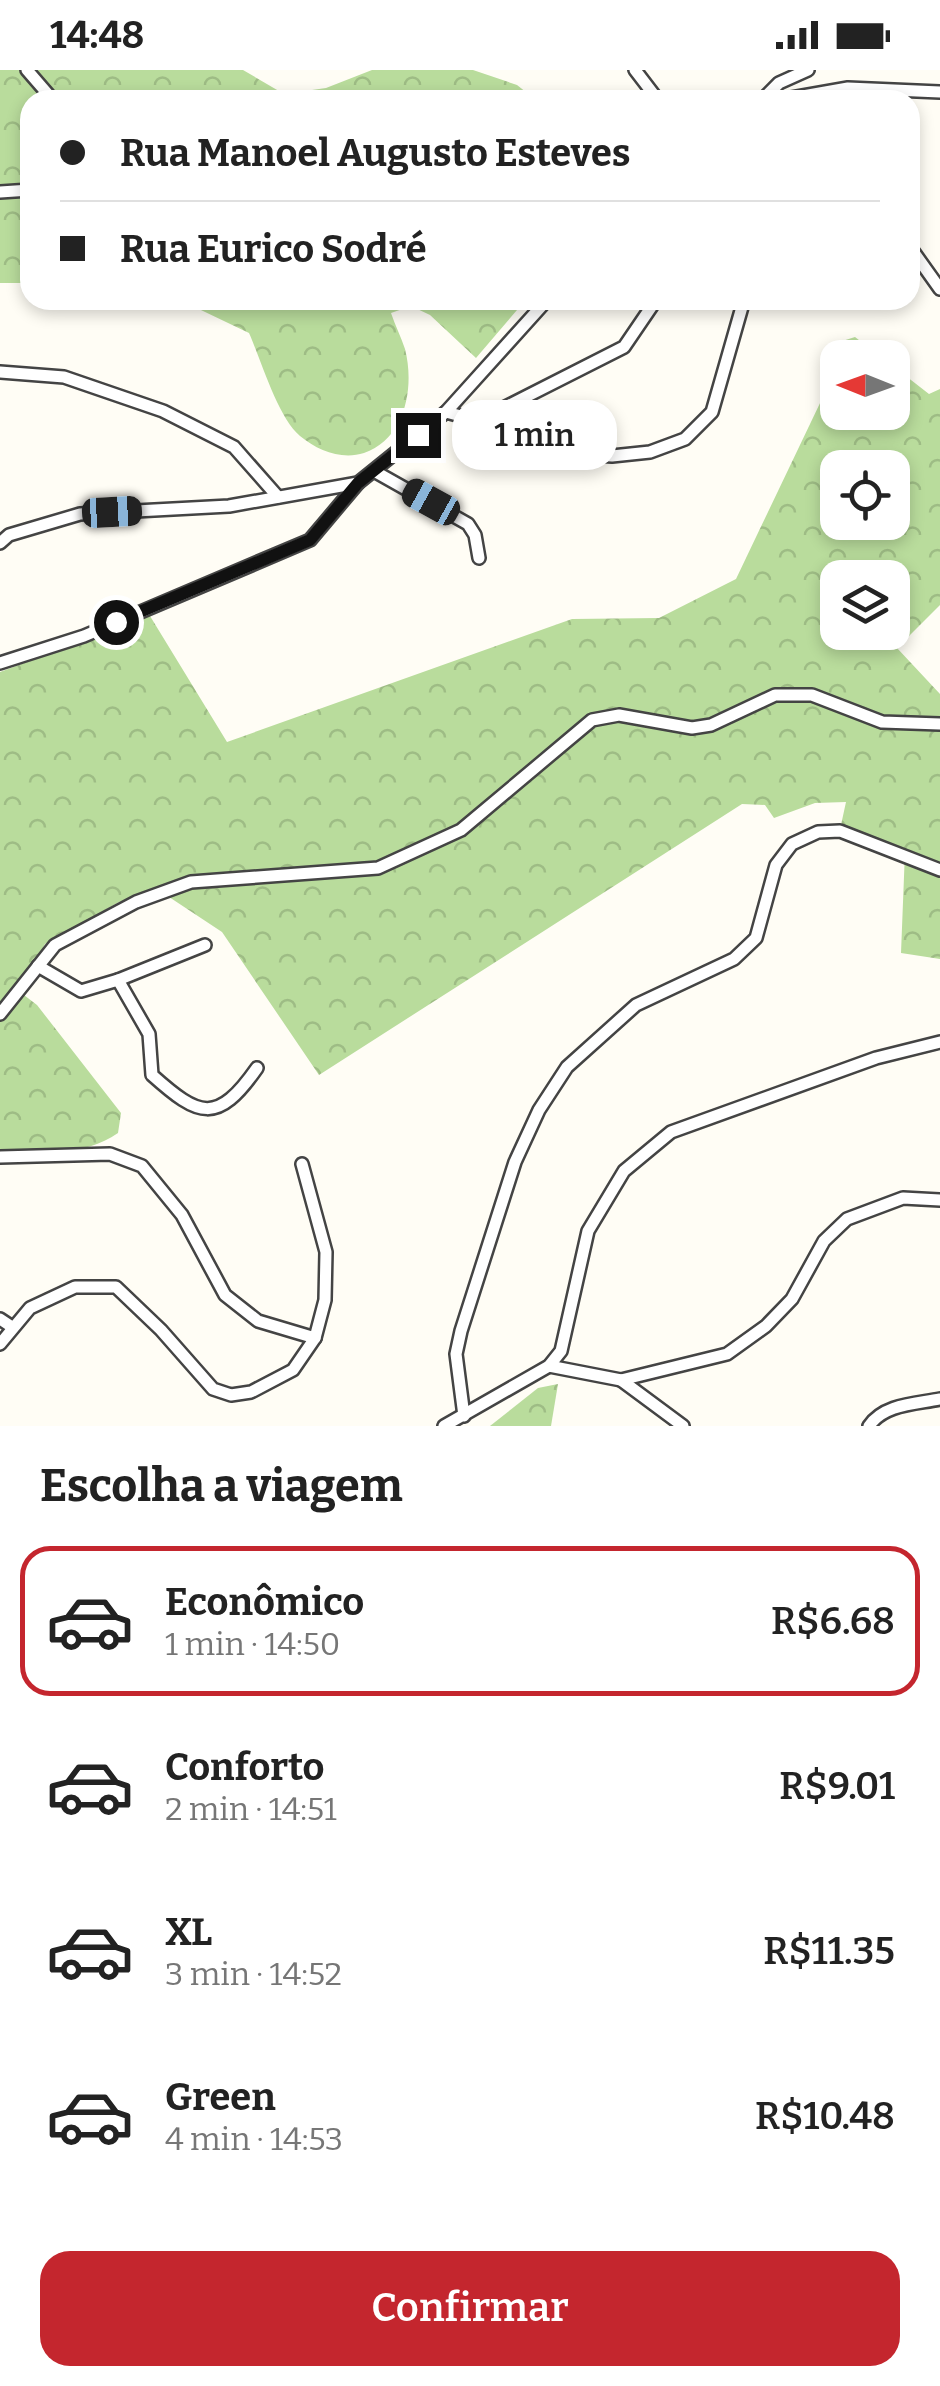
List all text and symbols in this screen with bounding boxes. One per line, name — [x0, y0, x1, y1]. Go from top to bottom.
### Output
text: 14:48 — [50, 12, 144, 58]
text: Rua Manoel Augusto Esteves — [120, 130, 631, 176]
text: Rua Eurico Sodré — [120, 226, 427, 272]
north arrow — [820, 340, 910, 430]
map controls — [820, 340, 910, 650]
callout: 1 min — [453, 400, 618, 470]
route end — [396, 413, 441, 458]
text: 1 min — [494, 416, 575, 454]
button: locate — [820, 450, 910, 540]
car — [397, 474, 465, 530]
car — [81, 495, 143, 529]
button: layers — [820, 560, 910, 650]
route start — [94, 600, 139, 645]
text: Escolha a viagem — [40, 1459, 403, 1513]
icon: car — [45, 1576, 135, 1666]
text: Econômico — [165, 1579, 364, 1625]
text: R$6.68 — [771, 1598, 895, 1644]
text: 1 min · 14:50 — [165, 1625, 340, 1663]
icon: car — [45, 1741, 135, 1831]
text: Conforto — [165, 1744, 325, 1790]
text: R$9.01 — [779, 1763, 895, 1809]
text: 2 min · 14:51 — [165, 1790, 337, 1828]
icon: car — [45, 1906, 135, 1996]
text: XL — [165, 1909, 212, 1955]
text: R$11.35 — [763, 1928, 895, 1974]
text: 3 min · 14:52 — [165, 1955, 342, 1993]
icon: car — [45, 2071, 135, 2161]
text: Green — [165, 2074, 276, 2120]
text: R$10.48 — [755, 2093, 895, 2139]
text: 4 min · 14:53 — [165, 2120, 343, 2158]
button: Confirmar — [40, 2251, 900, 2366]

